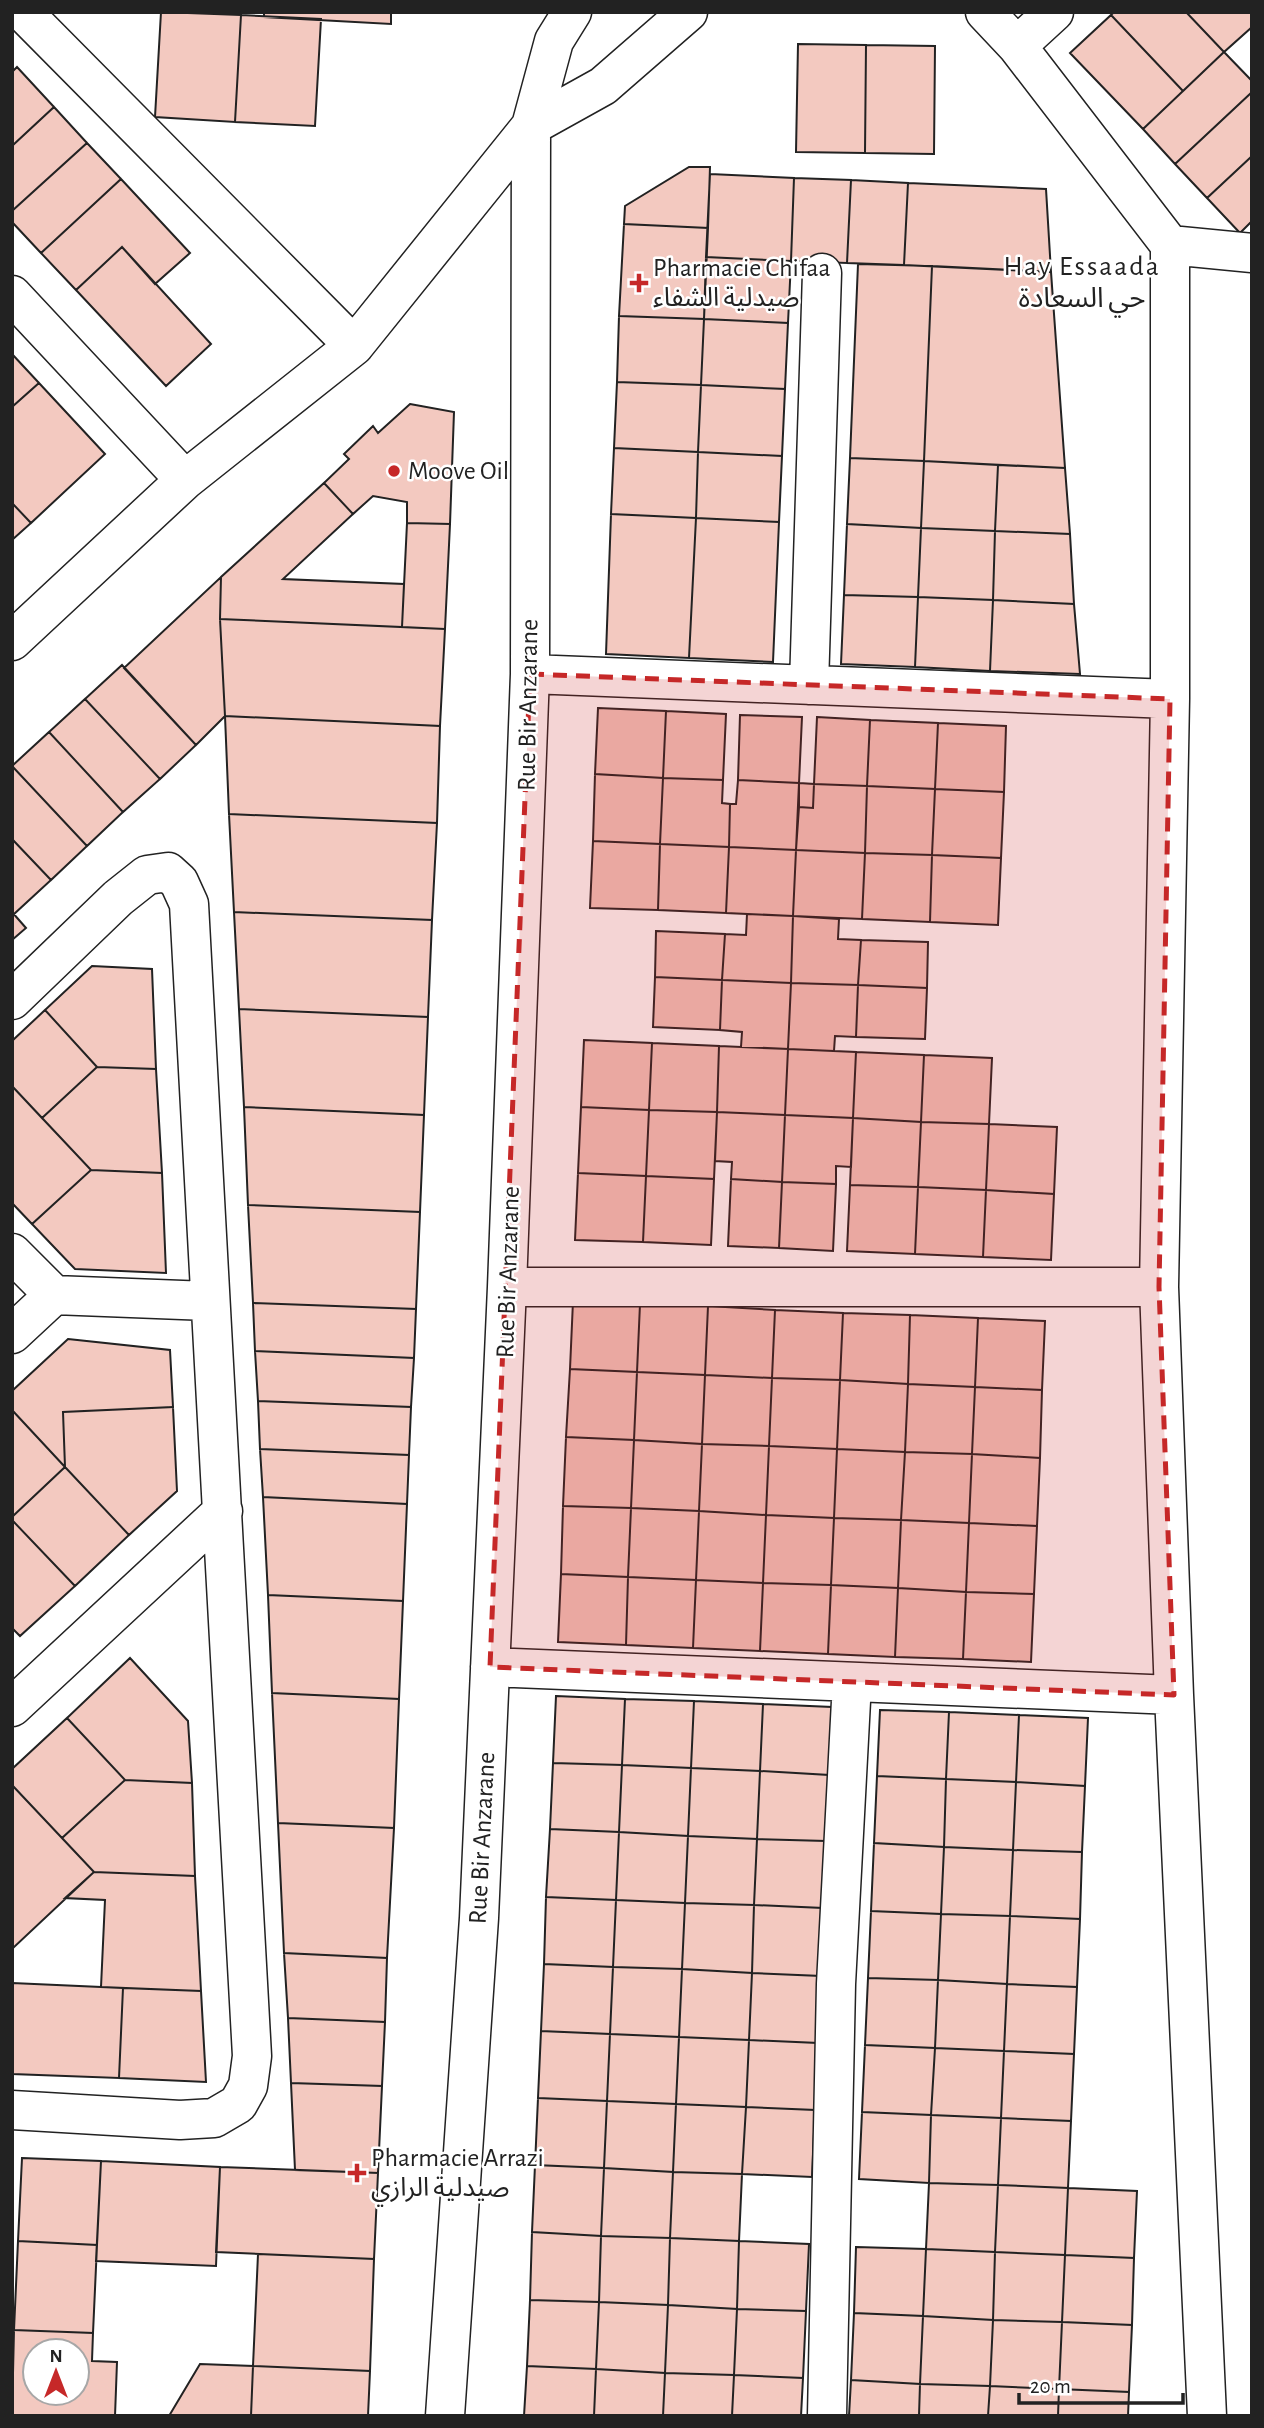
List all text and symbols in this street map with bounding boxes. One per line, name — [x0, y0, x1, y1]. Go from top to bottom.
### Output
district label: Hay Essaada حي السعادة — [1003, 253, 1161, 318]
place label: Pharmacie Chifaa صيدلية الشفاء — [653, 255, 831, 311]
marker: Pharmacie Chifaa صيدلية الشفاء — [631, 275, 647, 291]
place label: Moove Oil — [408, 458, 509, 484]
marker: Moove Oil — [386, 463, 402, 479]
street label: Rue Bir Anzarane — [513, 619, 543, 791]
street label: Rue Bir Anzarane — [492, 1185, 524, 1359]
street label: Rue Bir Anzarane — [465, 1751, 499, 1925]
place label: Pharmacie Arrazi صيدلية الرازي — [371, 2145, 544, 2207]
marker: Pharmacie Arrazi صيدلية الرازي — [349, 2165, 365, 2181]
north arrow — [21, 2337, 91, 2407]
text: N — [49, 2347, 63, 2366]
scale bar — [1019, 2362, 1184, 2406]
text: 20 m — [1030, 2376, 1071, 2397]

